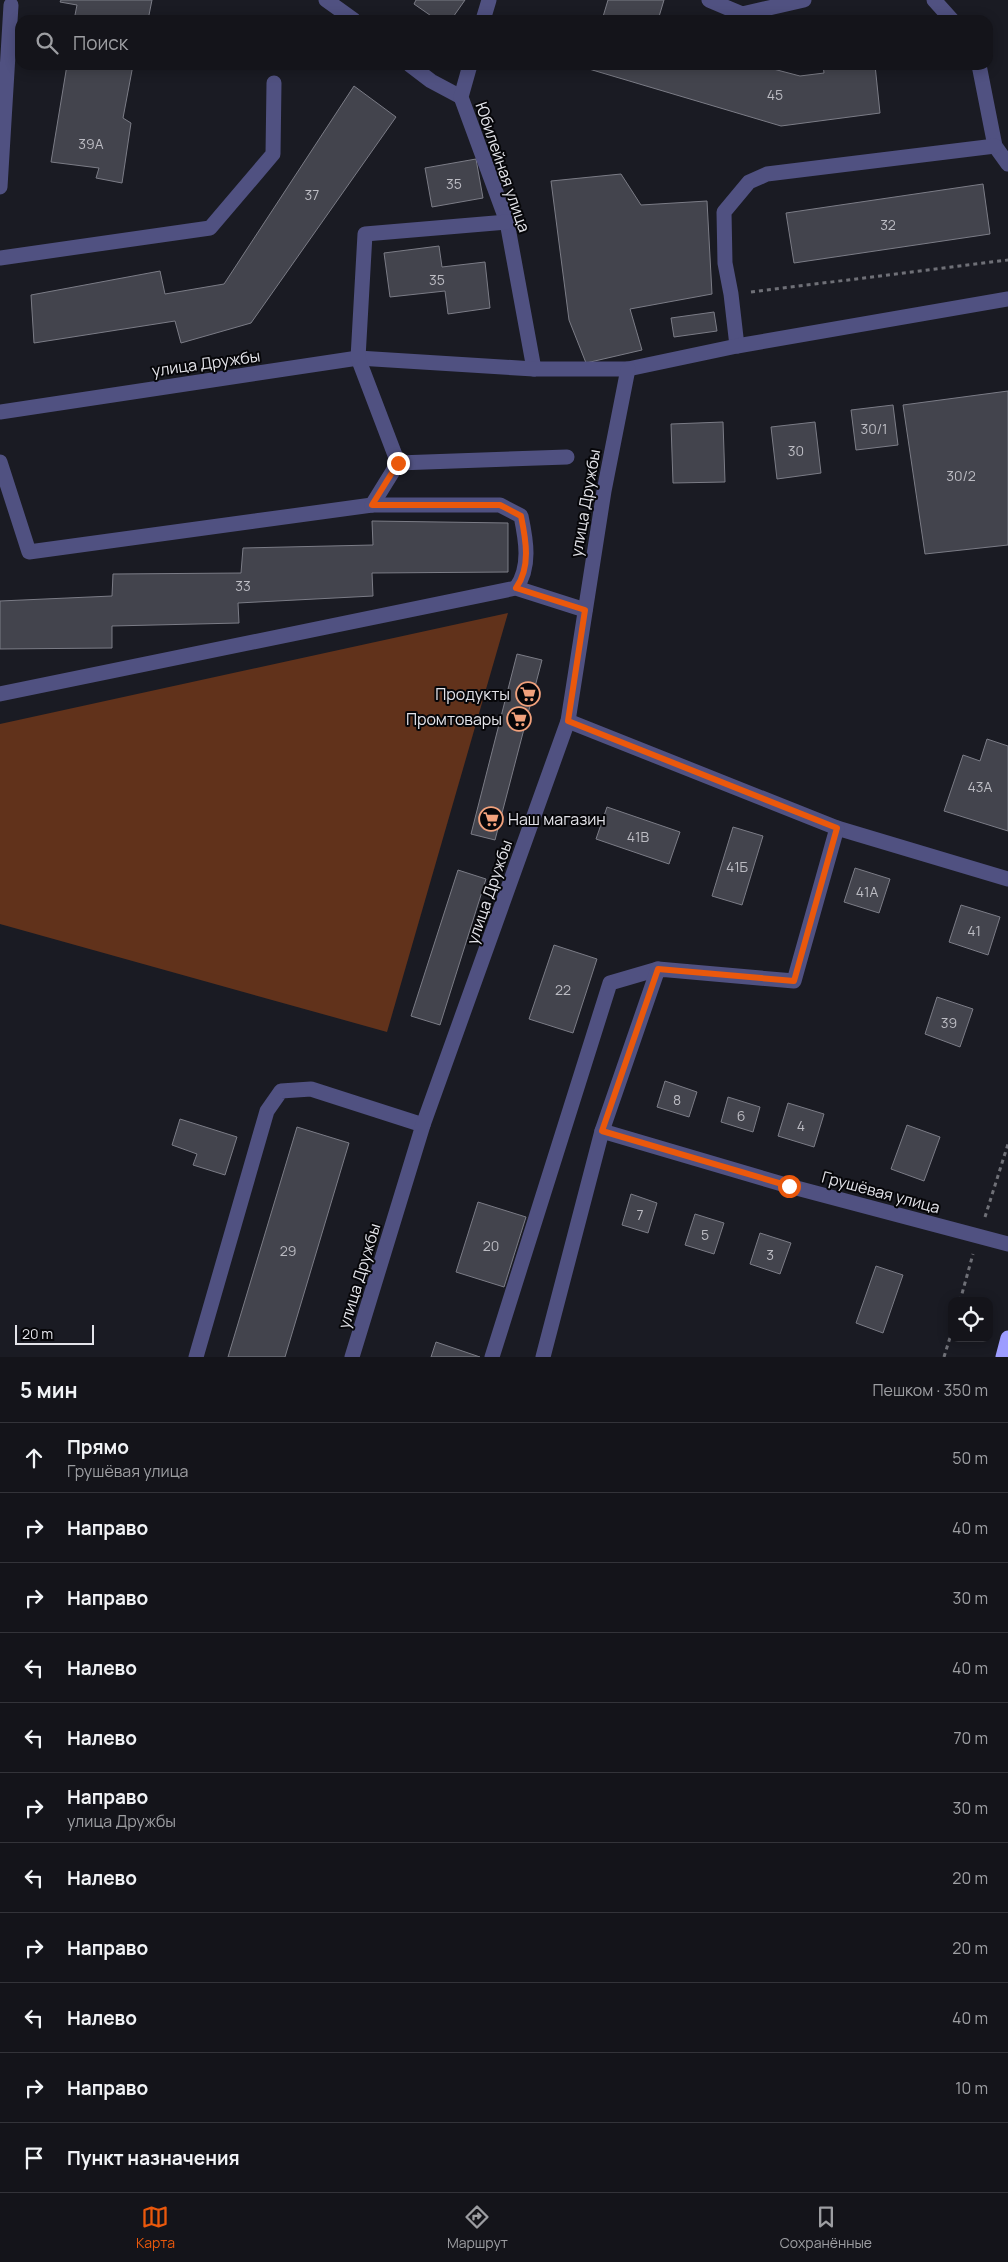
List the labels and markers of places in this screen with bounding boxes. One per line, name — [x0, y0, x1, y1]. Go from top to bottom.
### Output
supermarket icon: Продукты — [515, 681, 541, 707]
place label: Продукты — [435, 683, 510, 705]
supermarket icon: Промтовары — [506, 706, 532, 732]
place label: Промтовары — [406, 708, 502, 730]
supermarket icon: Наш магазин — [478, 806, 504, 832]
place label: Наш магазин — [508, 808, 606, 830]

